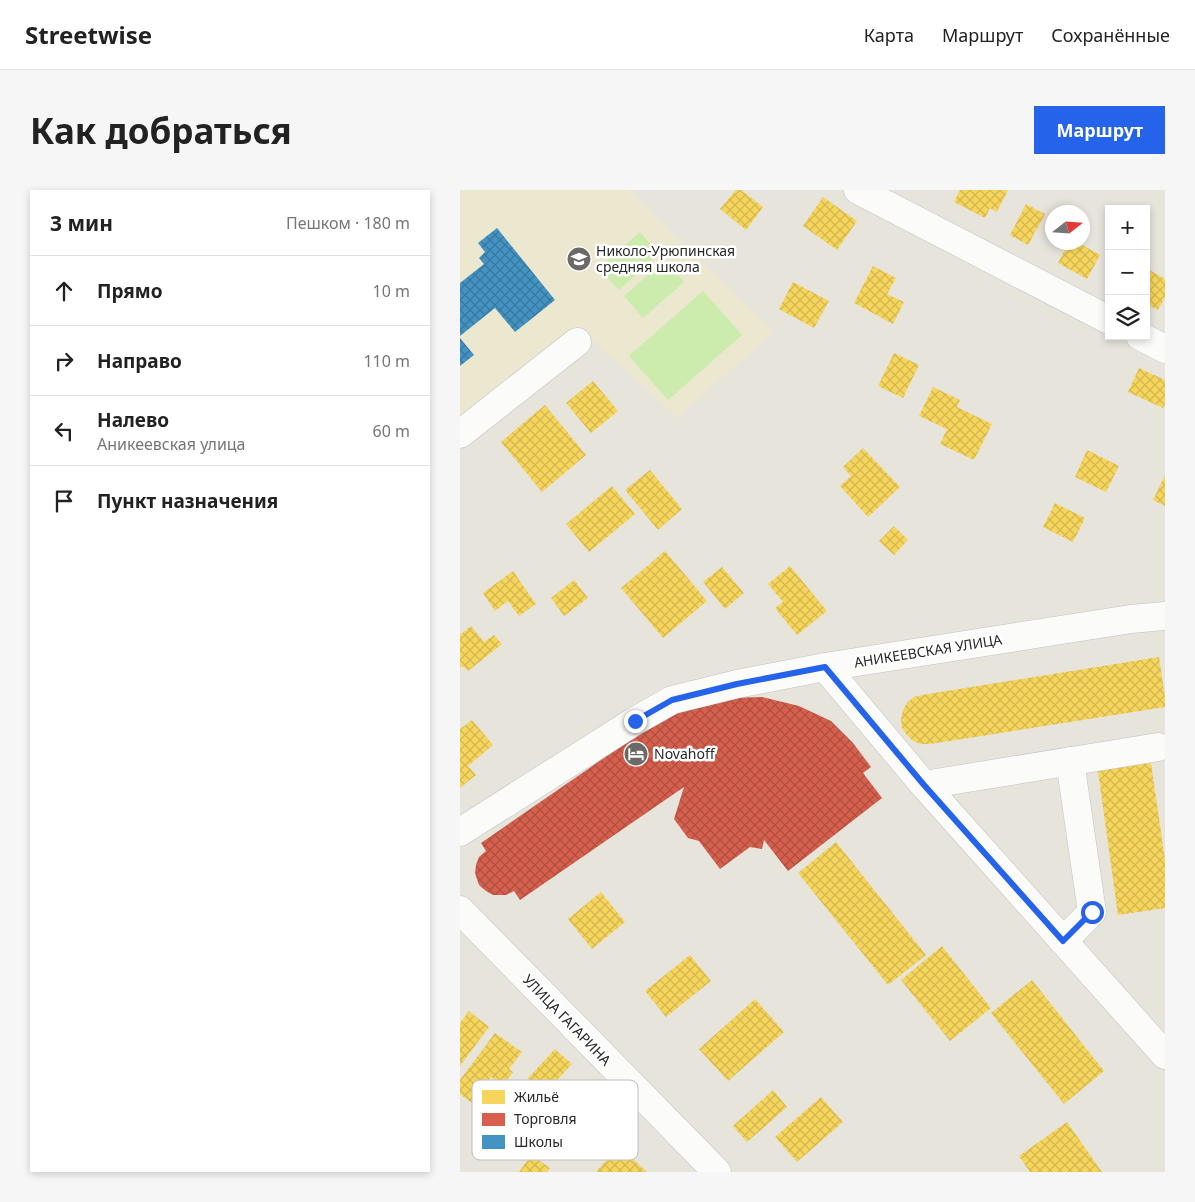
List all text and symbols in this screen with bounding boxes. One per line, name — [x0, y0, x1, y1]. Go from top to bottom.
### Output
text: Streetwise — [25, 18, 152, 51]
text: Карта — [864, 23, 914, 47]
text: Маршрут — [942, 23, 1023, 47]
text: Сохранённые — [1051, 23, 1170, 47]
button: Маршрут — [1034, 106, 1165, 154]
text: Как добраться — [30, 107, 292, 154]
north arrow — [1045, 205, 1090, 250]
map controls — [1105, 205, 1150, 340]
button: + — [1105, 205, 1150, 250]
text: 3 мин — [50, 209, 113, 237]
text: Пешком · 180 m — [286, 212, 410, 234]
place label: Николо-Урюпинская средняя школа — [596, 241, 735, 276]
school or university icon: Николо-Урюпинская средняя школа — [566, 246, 592, 272]
button: − — [1105, 250, 1150, 295]
icon: ahead — [50, 277, 78, 305]
text: Прямо — [97, 278, 163, 304]
text: 10 m — [373, 280, 410, 302]
button: layers — [1105, 295, 1150, 340]
icon: right — [50, 347, 78, 375]
text: Направо — [97, 348, 182, 374]
text: 110 m — [363, 350, 410, 372]
text: Налево — [97, 407, 169, 433]
icon: left — [50, 417, 78, 445]
text: 60 m — [373, 420, 410, 442]
text: Аникеевская улица — [97, 433, 246, 455]
icon: arrive — [50, 487, 78, 515]
text: Пункт назначения — [97, 488, 278, 514]
street label: АНИКЕЕВСКАЯ УЛИЦА — [853, 629, 1003, 672]
route end — [624, 710, 647, 733]
hotel icon: Novahoff — [623, 741, 649, 767]
place label: Novahoff — [654, 744, 716, 763]
route start — [1081, 901, 1104, 924]
street label: УЛИЦА ГАГАРИНА — [519, 970, 616, 1069]
legend — [472, 1080, 638, 1160]
text: Жильё — [514, 1087, 559, 1106]
text: Торговля — [514, 1109, 577, 1128]
text: Школы — [514, 1132, 563, 1151]

